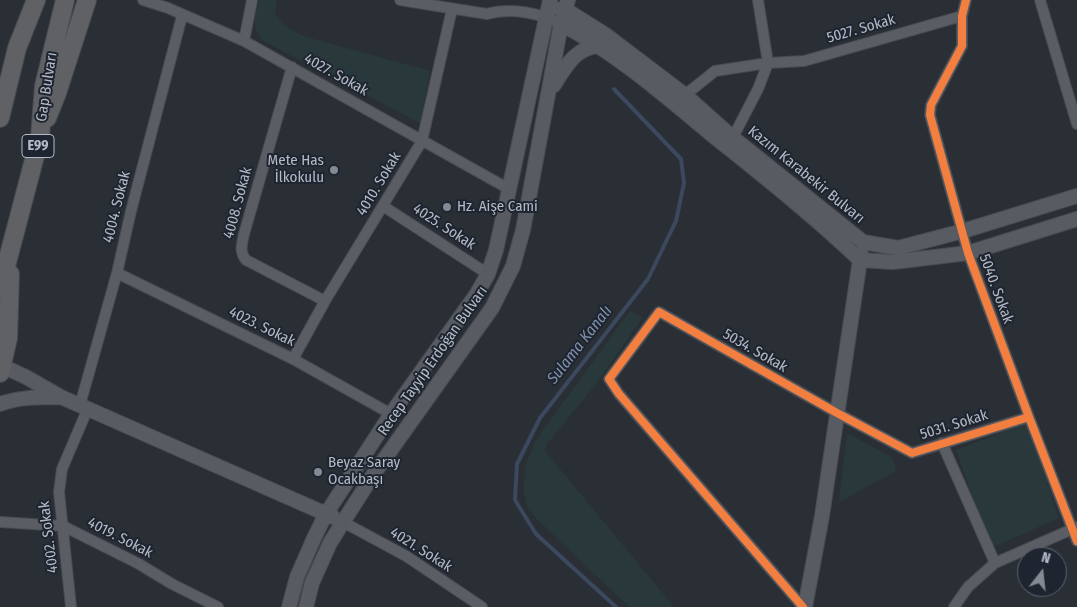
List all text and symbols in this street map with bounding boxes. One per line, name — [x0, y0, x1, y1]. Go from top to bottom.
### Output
street label: 5027. Sokak — [825, 11, 897, 47]
street label: 4027. Sokak — [301, 50, 371, 100]
street label: Gap Bulvarı — [33, 51, 61, 123]
street label: Kazım Karabekir Bulvarı — [744, 122, 868, 228]
road number: E99 — [22, 134, 54, 158]
street label: 4010. Sokak — [353, 149, 405, 219]
place label: Mete Has İlkokulu — [268, 152, 324, 187]
marker: Mete Has İlkokulu — [328, 164, 340, 176]
street label: 4008. Sokak — [220, 165, 256, 241]
street label: 4004. Sokak — [99, 169, 135, 245]
place label: Hz. Aişe Cami — [457, 198, 538, 216]
street label: 4025. Sokak — [409, 200, 479, 254]
marker: Hz. Aişe Cami — [441, 201, 453, 213]
street label: 5040. Sokak — [975, 252, 1017, 326]
street label: Recep Tayyip Erdoğan Bulvarı — [375, 283, 491, 439]
water label: Sulama Kanalı — [543, 302, 617, 388]
street label: 4023. Sokak — [226, 303, 298, 351]
street label: 5034. Sokak — [719, 325, 791, 377]
street label: 5031. Sokak — [918, 406, 990, 444]
place label: Beyaz Saray Ocakbaşı — [328, 454, 400, 489]
marker: Beyaz Saray Ocakbaşı — [312, 466, 324, 478]
street label: 4002. Sokak — [36, 500, 62, 574]
street label: 4019. Sokak — [84, 514, 156, 562]
street label: 4021. Sokak — [386, 524, 456, 576]
north arrow — [1017, 547, 1067, 597]
text: N — [1040, 549, 1052, 567]

